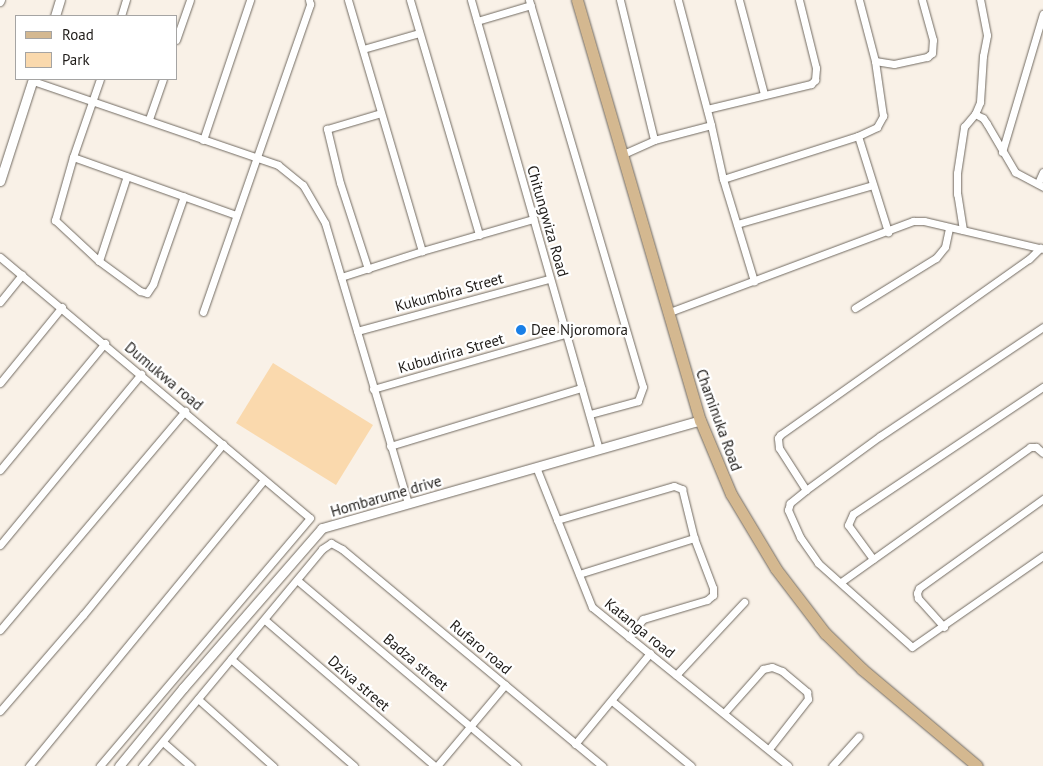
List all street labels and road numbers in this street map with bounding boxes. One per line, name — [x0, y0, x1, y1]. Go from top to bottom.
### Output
street label: Chitungwiza Road — [523, 163, 573, 279]
street label: Kukumbira Street — [393, 269, 505, 315]
street label: Kubudirira Street — [396, 329, 506, 377]
street label: Dumukwa road — [121, 338, 207, 414]
street label: Chaminuka Road — [692, 367, 746, 473]
street label: Hombarume drive — [328, 472, 444, 520]
street label: Katanga road — [601, 594, 679, 662]
street label: Rufaro road — [447, 616, 515, 678]
street label: Badza street — [380, 630, 452, 694]
street label: Dziva street — [325, 651, 393, 715]

